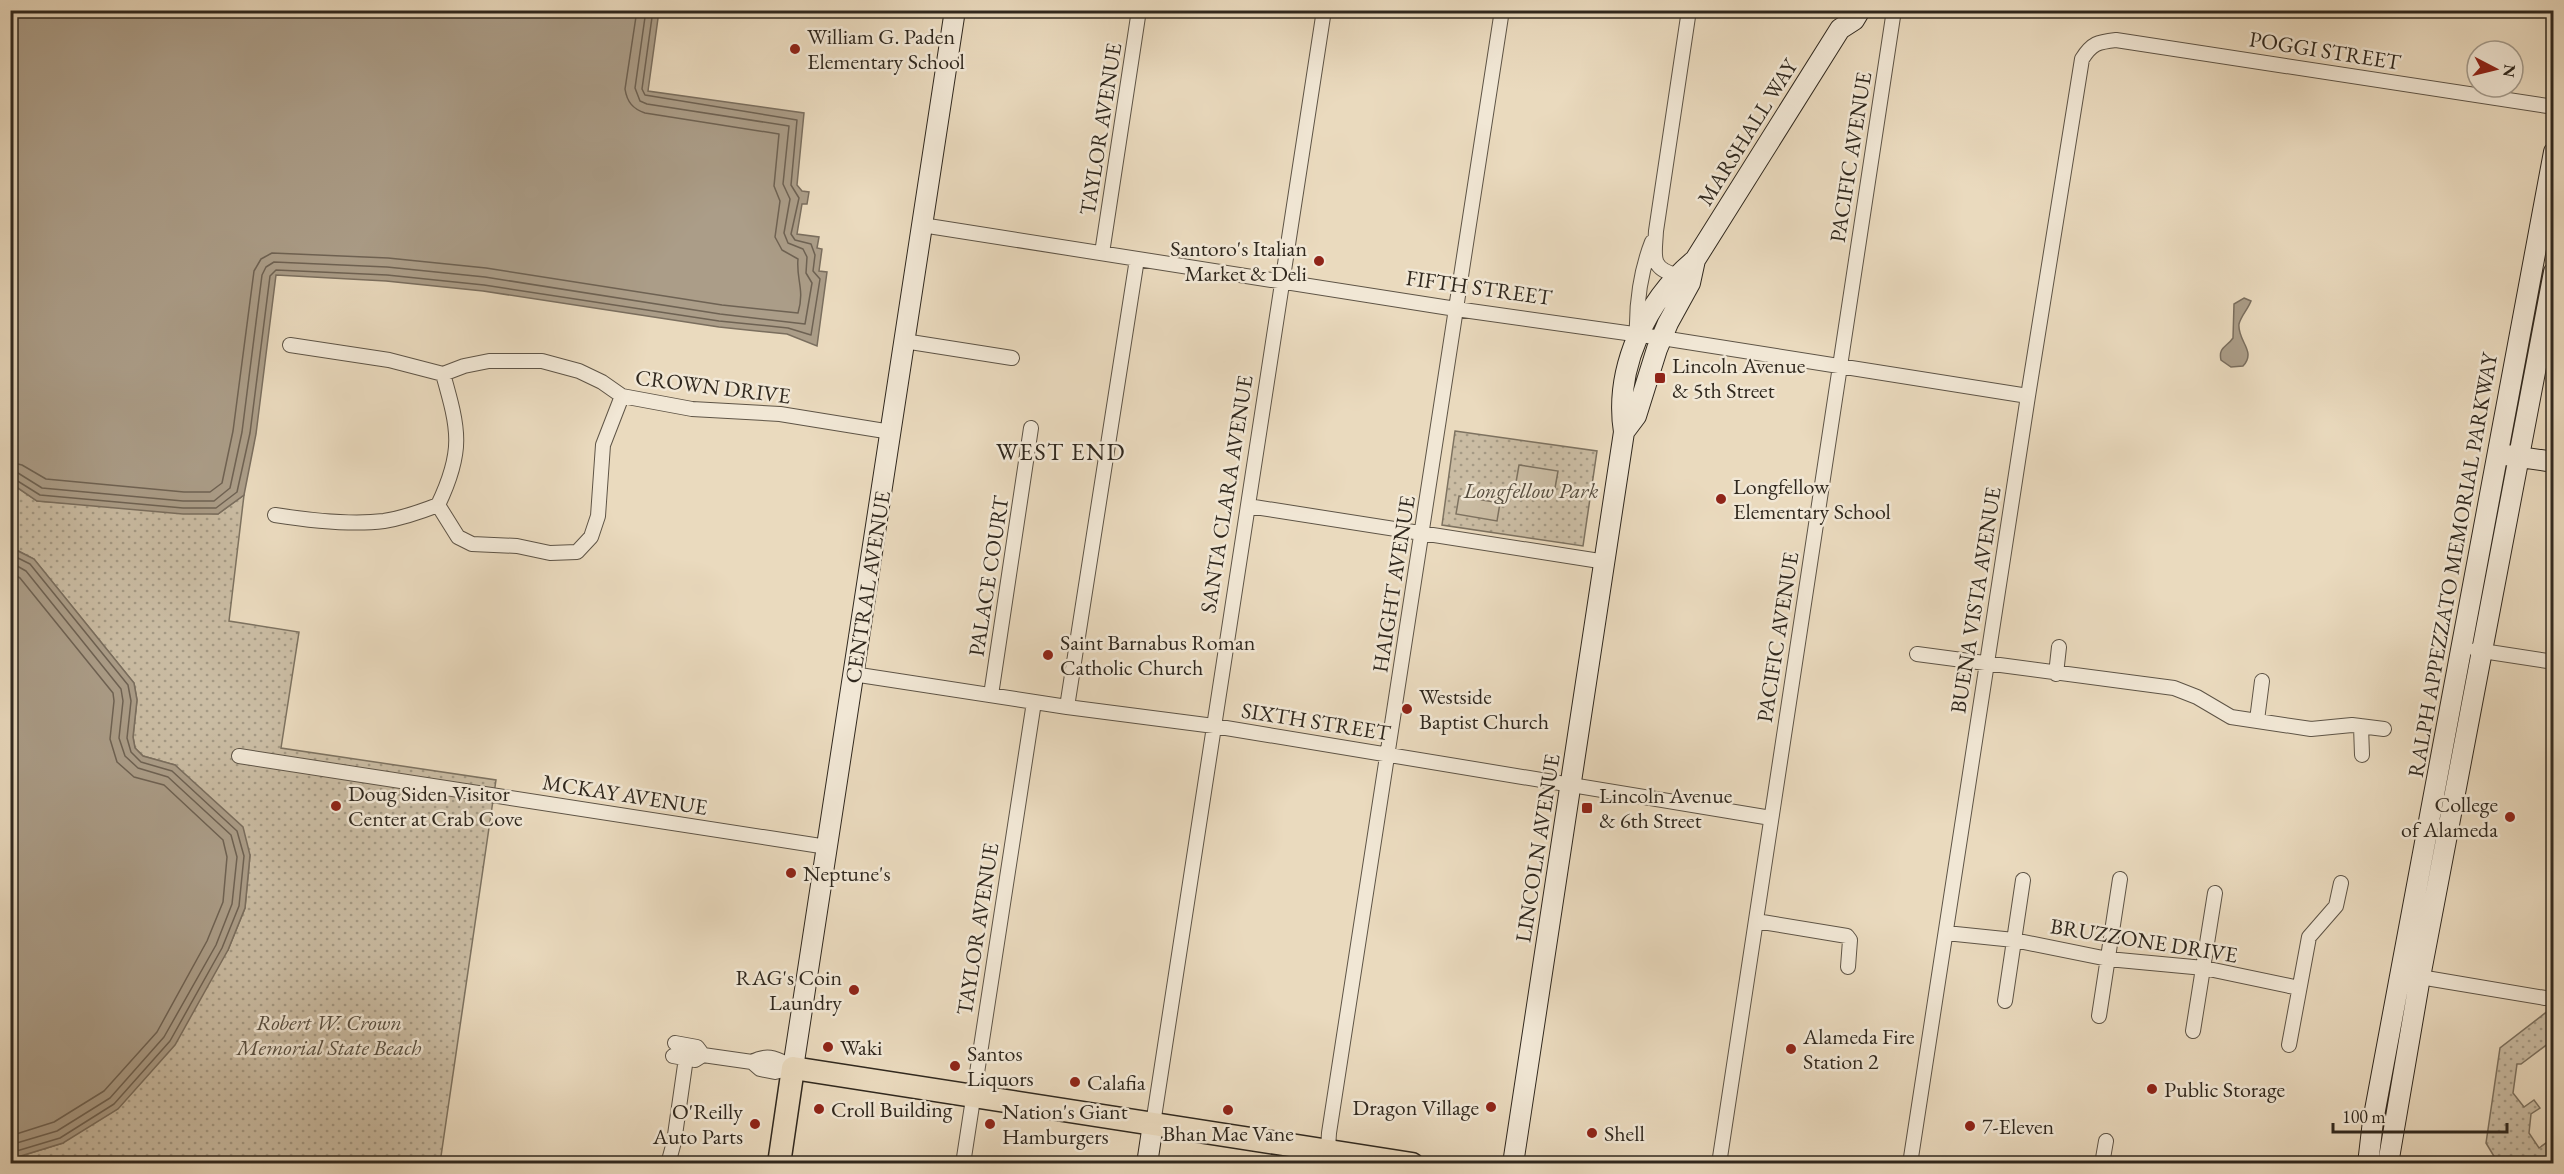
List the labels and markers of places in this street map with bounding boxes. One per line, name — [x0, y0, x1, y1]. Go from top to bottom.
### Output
place label: William G. Paden Elementary School — [807, 22, 965, 76]
marker: William G. Paden Elementary School — [788, 42, 802, 56]
place label: Santoro's Italian Market & Deli — [1170, 234, 1307, 288]
marker: Santoro's Italian Market & Deli — [1312, 254, 1326, 268]
place label: Lincoln Avenue & 5th Street — [1672, 351, 1806, 405]
marker: Lincoln Avenue & 5th Street — [1653, 371, 1667, 385]
place label: Longfellow Elementary School — [1733, 472, 1891, 526]
marker: Longfellow Elementary School — [1714, 492, 1728, 506]
place label: Saint Barnabus Roman Catholic Church — [1060, 628, 1256, 682]
marker: Saint Barnabus Roman Catholic Church — [1041, 648, 1055, 662]
place label: Westside Baptist Church — [1419, 682, 1549, 736]
marker: Westside Baptist Church — [1400, 702, 1414, 716]
place label: Doug Siden Visitor Center at Crab Cove — [348, 779, 523, 833]
place label: Lincoln Avenue & 6th Street — [1599, 781, 1733, 835]
place label: College of Alameda — [2401, 790, 2498, 844]
marker: Doug Siden Visitor Center at Crab Cove — [329, 799, 343, 813]
marker: Lincoln Avenue & 6th Street — [1580, 801, 1594, 815]
marker: College of Alameda — [2503, 810, 2517, 824]
place label: Neptune's — [803, 859, 891, 888]
marker: Neptune's — [784, 866, 798, 880]
place label: RAG's Coin Laundry — [735, 963, 842, 1017]
marker: RAG's Coin Laundry — [847, 983, 861, 997]
place label: Alameda Fire Station 2 — [1802, 1022, 1915, 1076]
place label: Waki — [840, 1033, 882, 1062]
place label: Santos Liquors — [967, 1039, 1034, 1093]
marker: Waki — [821, 1040, 835, 1054]
marker: Alameda Fire Station 2 — [1784, 1042, 1798, 1056]
marker: Santos Liquors — [948, 1059, 962, 1073]
place label: Calafia — [1087, 1068, 1146, 1097]
marker: Calafia — [1068, 1075, 1082, 1089]
place label: Public Storage — [2164, 1075, 2285, 1104]
marker: Public Storage — [2145, 1082, 2159, 1096]
place label: Dragon Village — [1353, 1093, 1479, 1122]
place label: Croll Building — [831, 1095, 953, 1124]
place label: O'Reilly Auto Parts — [652, 1097, 743, 1151]
place label: Nation's Giant Hamburgers — [1002, 1097, 1128, 1151]
marker: Dragon Village — [1484, 1100, 1498, 1114]
marker: Croll Building — [812, 1102, 826, 1116]
marker: Bhan Mae Vane — [1221, 1103, 1235, 1117]
place label: 7-Eleven — [1982, 1112, 2055, 1141]
marker: O'Reilly Auto Parts — [748, 1117, 762, 1131]
marker: Nation's Giant Hamburgers — [983, 1117, 997, 1131]
place label: Bhan Mae Vane — [1162, 1119, 1294, 1148]
place label: Shell — [1604, 1119, 1645, 1148]
marker: 7-Eleven — [1963, 1119, 1977, 1133]
marker: Shell — [1585, 1126, 1599, 1140]

